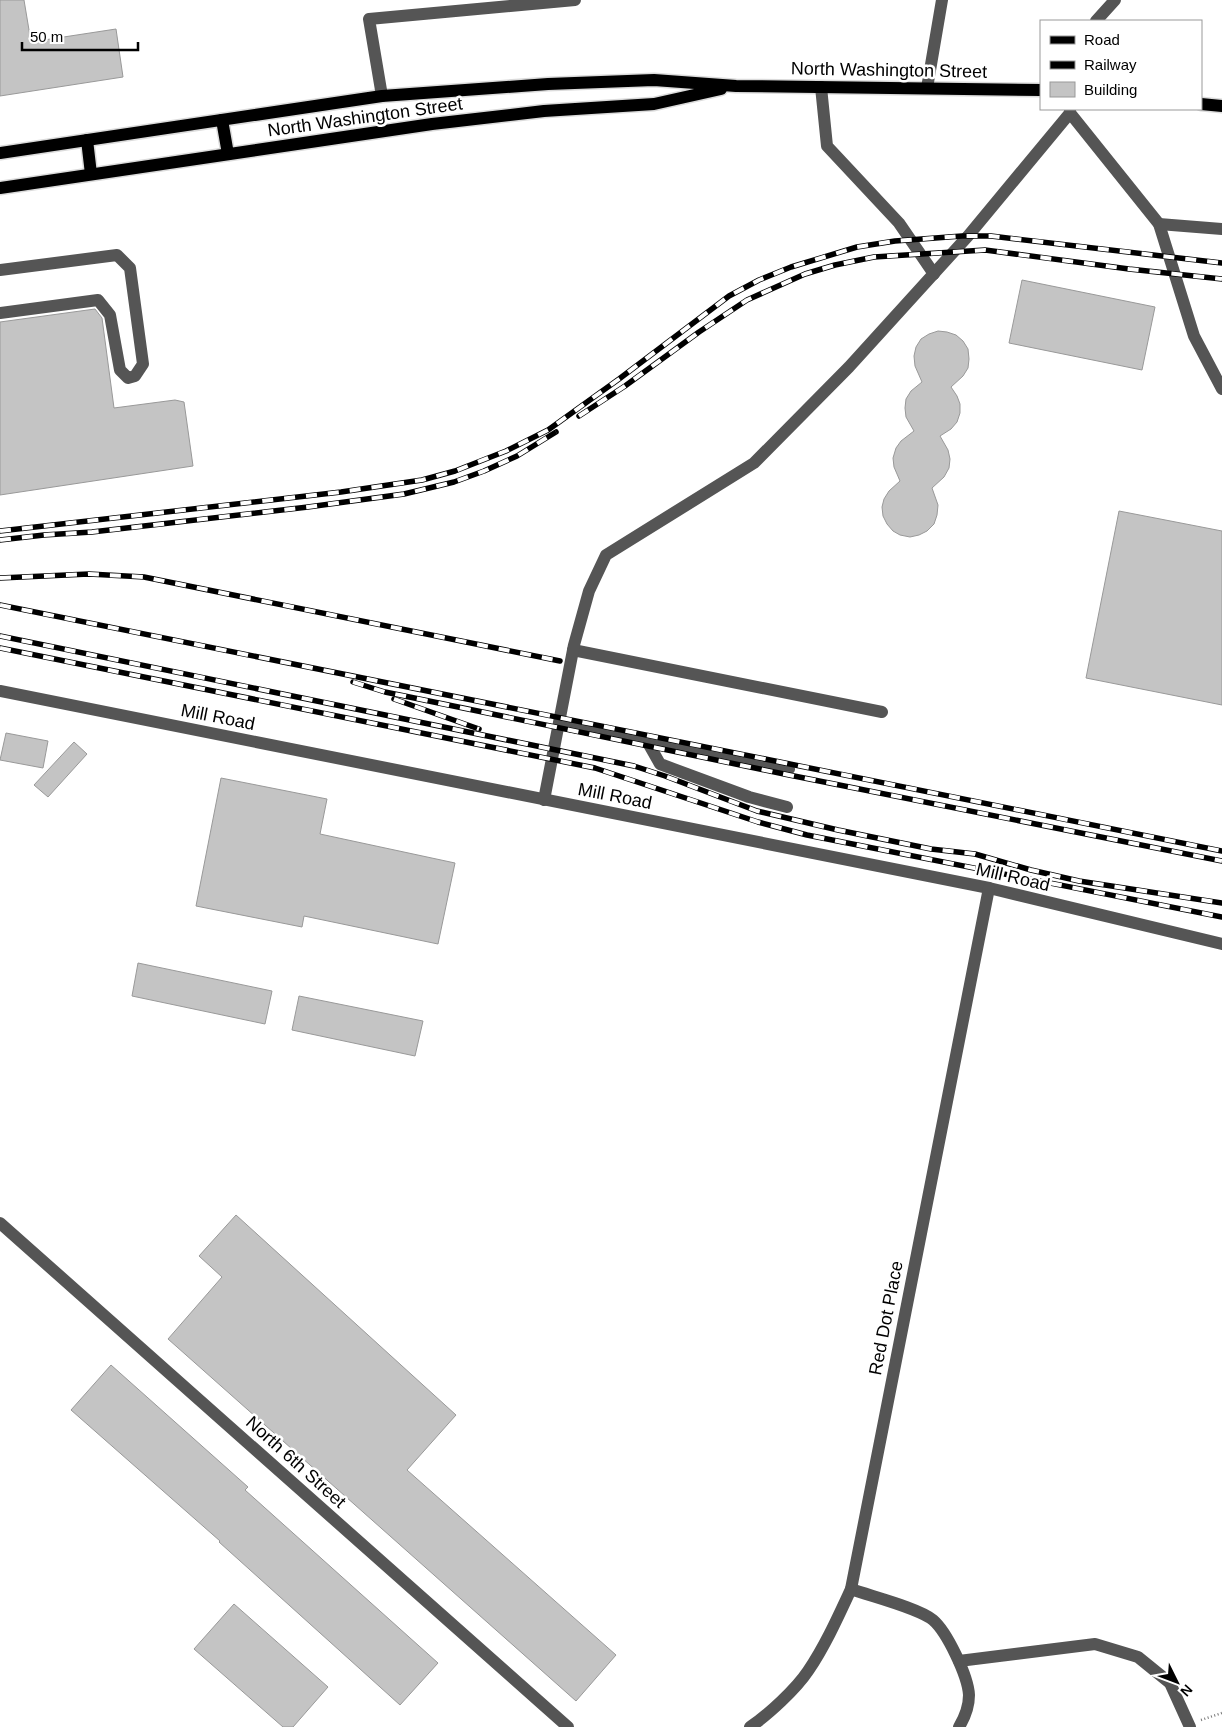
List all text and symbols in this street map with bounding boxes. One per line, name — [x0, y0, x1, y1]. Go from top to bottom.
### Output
scale bar — [22, 20, 139, 52]
legend — [1040, 20, 1202, 110]
text: 50 m — [30, 28, 63, 45]
text: Road — [1084, 31, 1120, 48]
text: Railway — [1084, 56, 1137, 73]
street label: North Washington Street — [791, 58, 987, 82]
text: Building — [1084, 81, 1137, 98]
street label: North Washington Street — [266, 93, 464, 141]
street label: Mill Road — [179, 700, 257, 734]
street label: Mill Road — [576, 779, 654, 813]
street label: Mill Road — [974, 859, 1052, 895]
street label: Red Dot Place — [865, 1259, 907, 1377]
street label: North 6th Street — [242, 1412, 350, 1512]
north arrow — [1152, 1657, 1202, 1707]
text: N — [1177, 1682, 1196, 1700]

